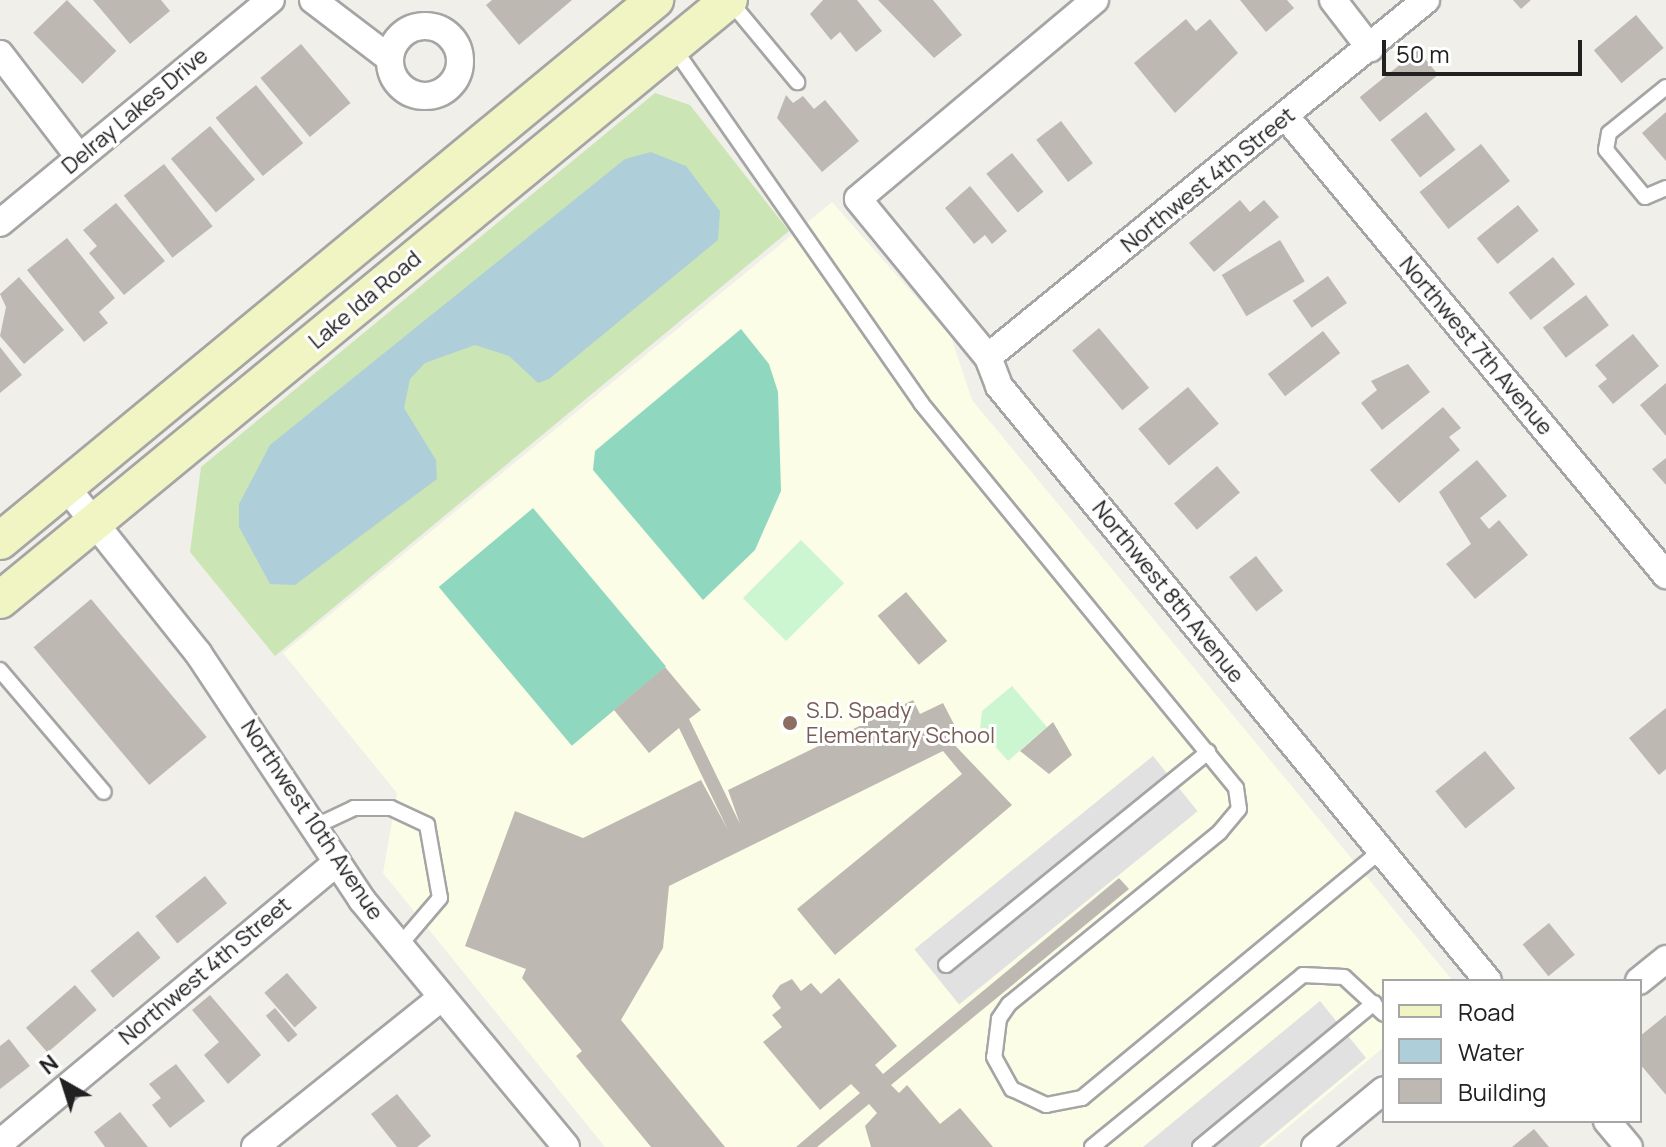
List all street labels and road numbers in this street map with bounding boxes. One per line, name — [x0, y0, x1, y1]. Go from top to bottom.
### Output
street label: Delray Lakes Drive — [57, 42, 213, 180]
street label: Northwest 4th Street — [1116, 102, 1300, 258]
street label: Lake Ida Road — [304, 245, 426, 355]
street label: Northwest 7th Avenue — [1394, 251, 1558, 441]
street label: Northwest 8th Avenue — [1087, 496, 1249, 688]
street label: Northwest 10th Avenue — [235, 715, 389, 925]
street label: Northwest 4th Street — [114, 892, 296, 1050]

